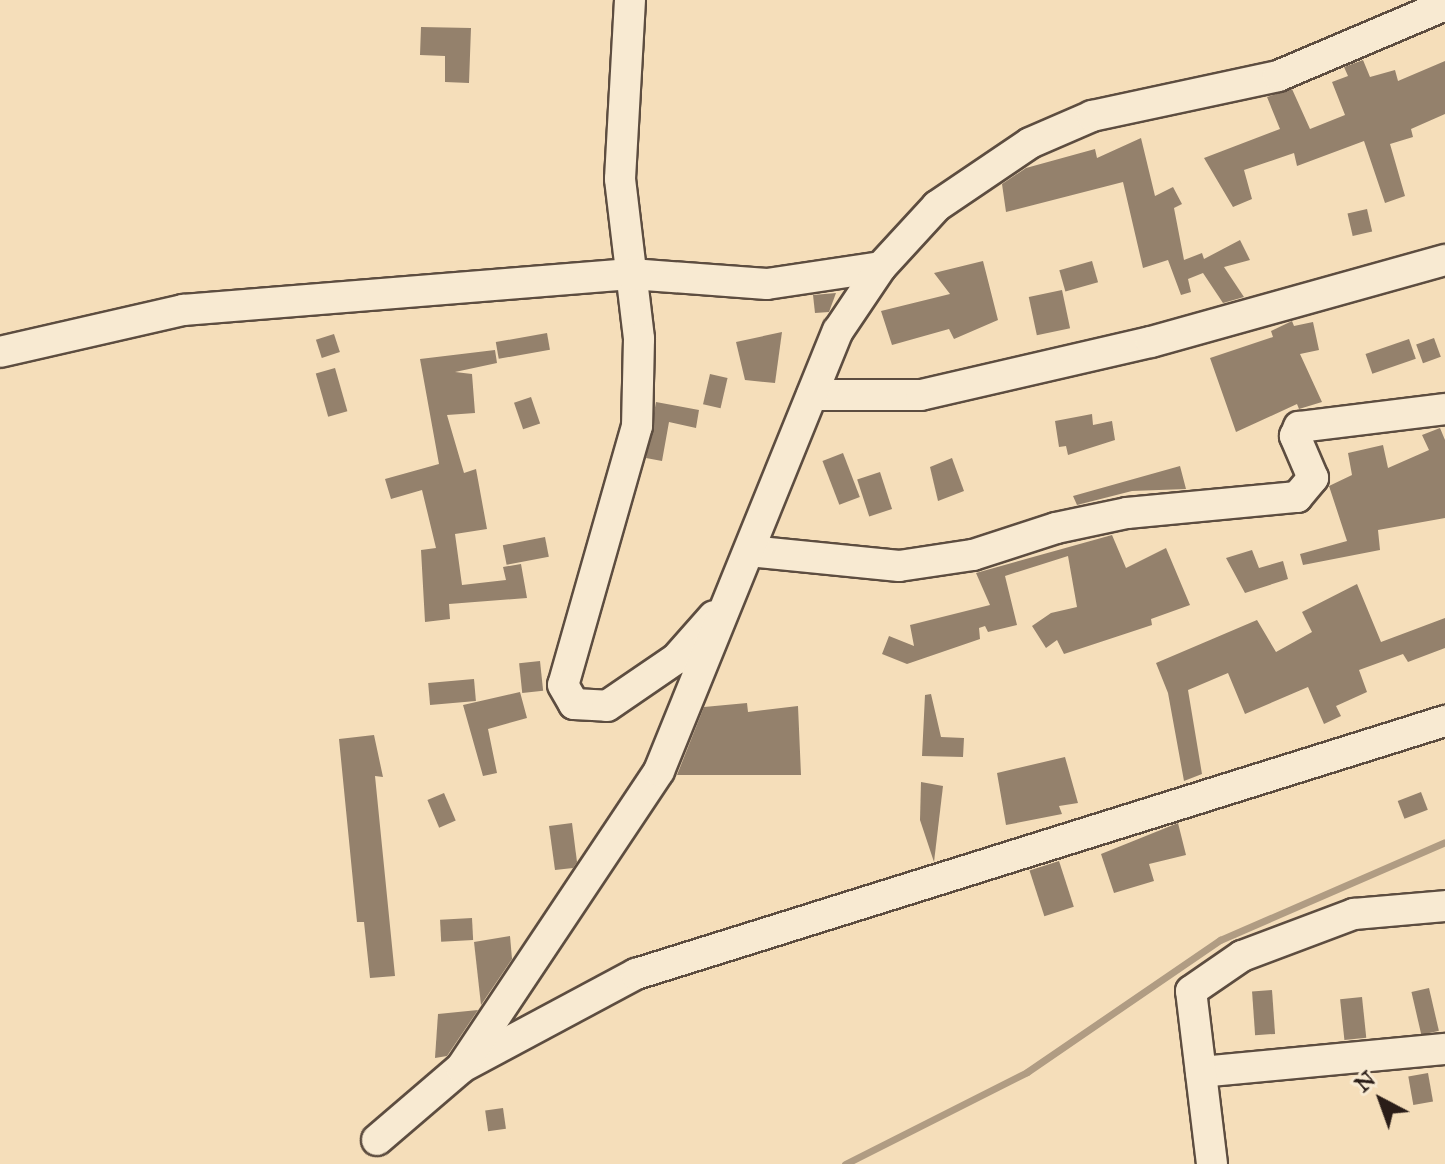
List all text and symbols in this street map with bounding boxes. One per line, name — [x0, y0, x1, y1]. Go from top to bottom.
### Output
north arrow — [1341, 1060, 1421, 1140]
text: N — [1349, 1065, 1381, 1098]

